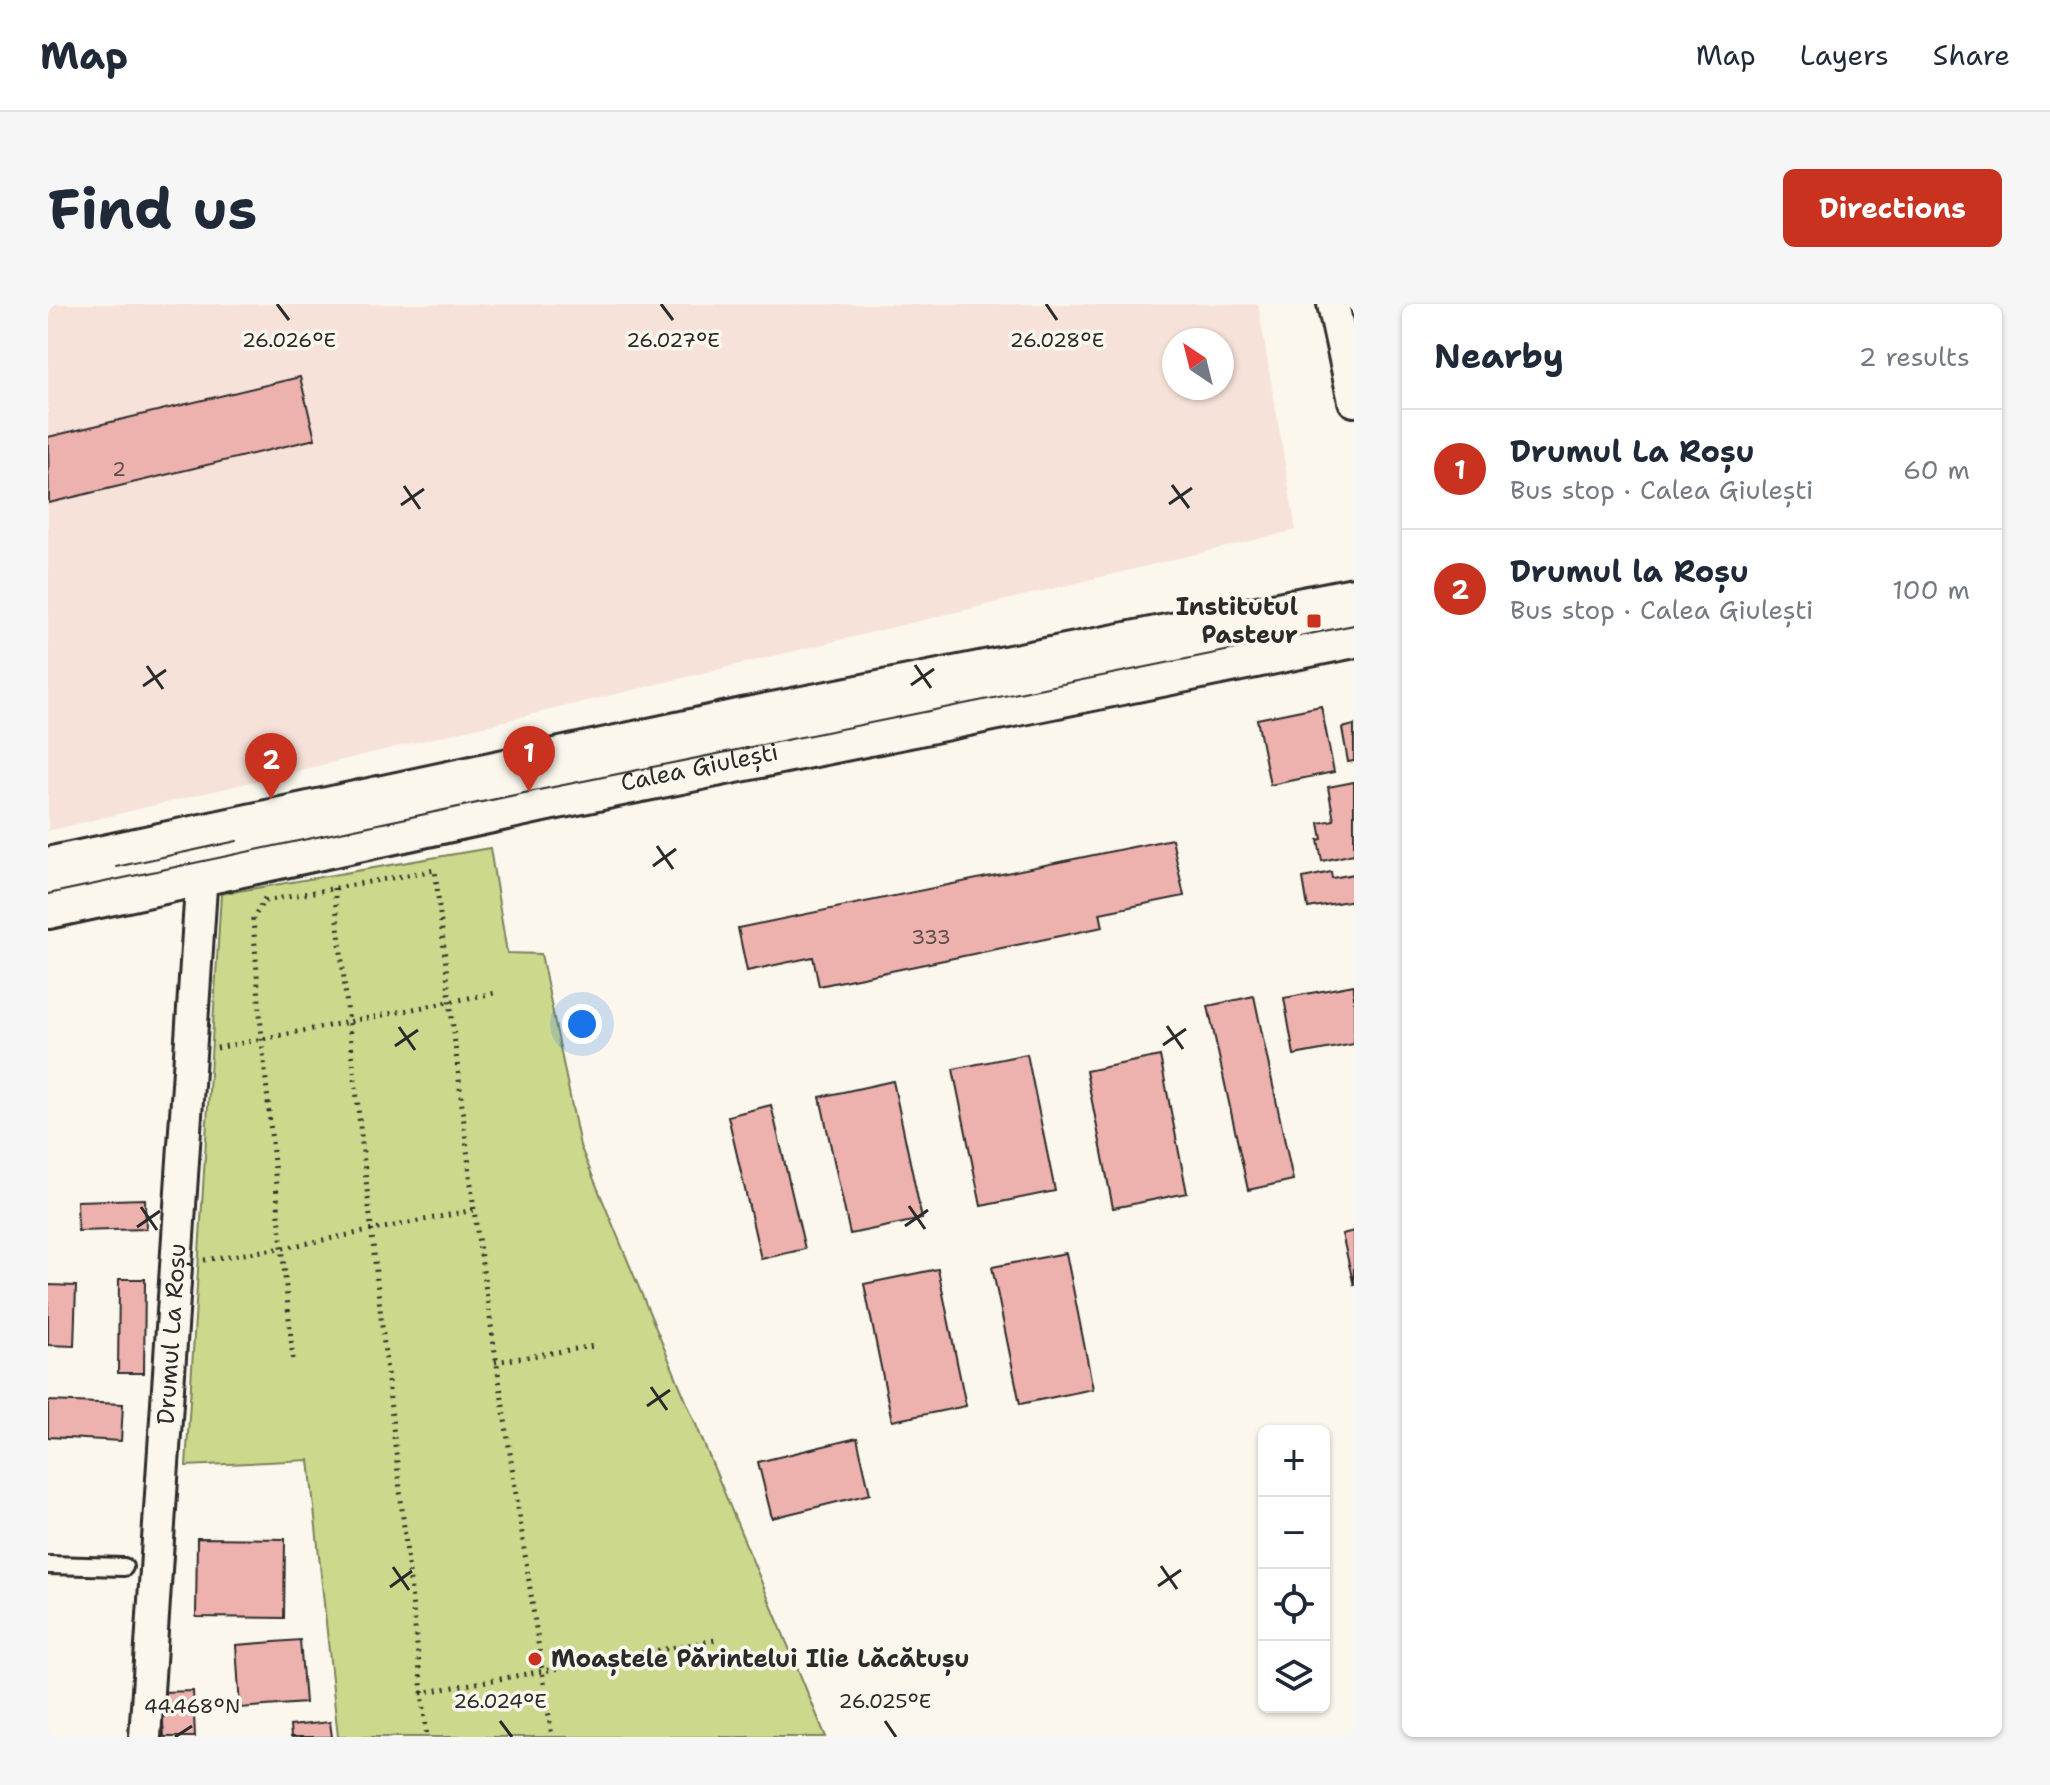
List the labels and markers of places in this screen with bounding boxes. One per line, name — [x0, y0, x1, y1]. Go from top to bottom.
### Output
place label: Institutul Pasteur — [1176, 591, 1298, 651]
marker: Institutul Pasteur — [1305, 612, 1323, 630]
pin: 1 — [503, 726, 555, 792]
pin: 2 — [245, 733, 297, 799]
place label: Moaștele Părintelui Ilie Lăcătușu — [551, 1643, 970, 1676]
marker: Moaștele Părintelui Ilie Lăcătușu — [526, 1650, 544, 1668]

